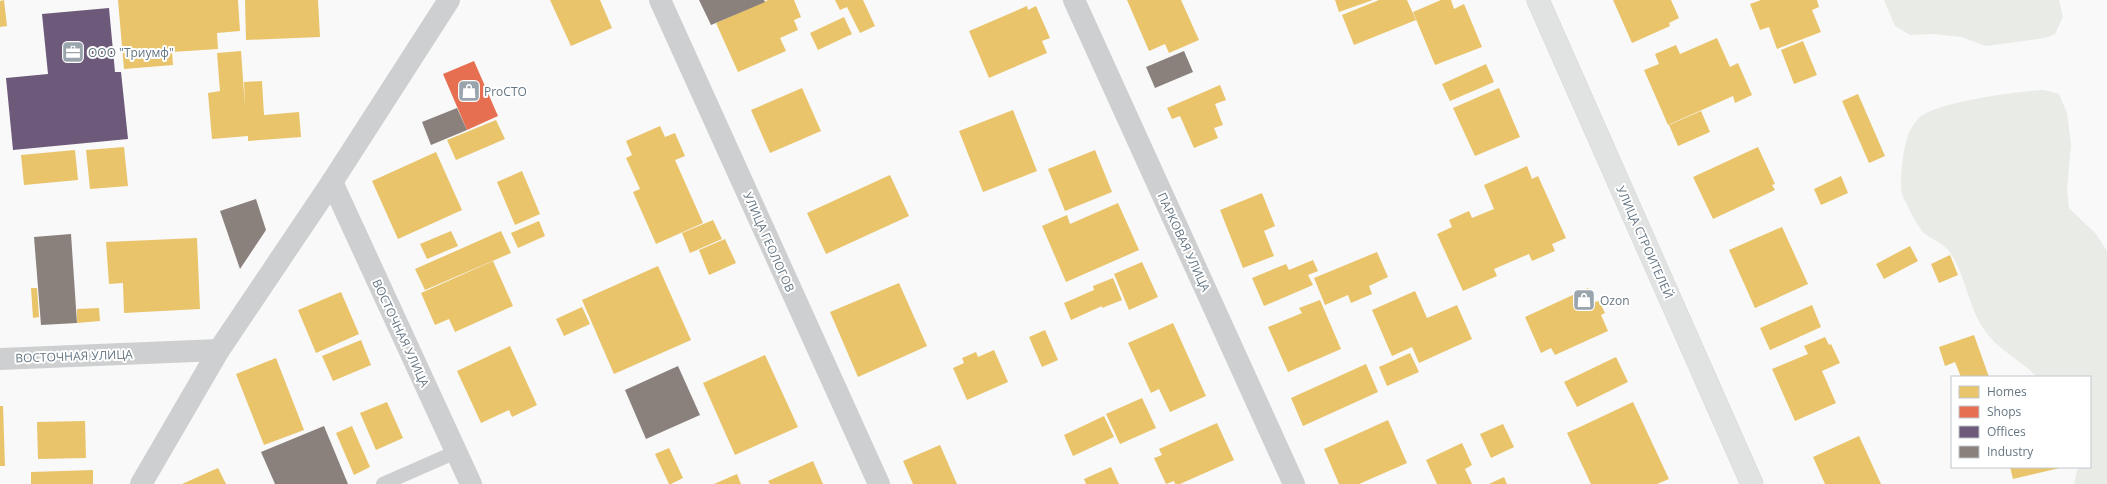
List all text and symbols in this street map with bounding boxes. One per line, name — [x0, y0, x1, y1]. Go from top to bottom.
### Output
office icon: ООО "Триумф" — [60, 39, 86, 65]
place label: ООО "Триумф" — [88, 44, 174, 61]
shop icon: ProСТО — [456, 78, 482, 104]
place label: ProСТО — [484, 83, 527, 100]
street label: УЛИЦА СТРОИТЕЛЕЙ — [1612, 183, 1678, 301]
street label: УЛИЦА ГЕОЛОГОВ — [739, 189, 799, 295]
street label: ПАРКОВАЯ УЛИЦА — [1154, 190, 1215, 295]
street label: ВОСТОЧНАЯ УЛИЦА — [368, 276, 434, 390]
shop icon: Ozon — [1571, 287, 1597, 313]
place label: Ozon — [1600, 292, 1630, 309]
street label: ВОСТОЧНАЯ УЛИЦА — [15, 345, 133, 367]
legend — [1951, 376, 2091, 468]
text: Homes — [1987, 383, 2027, 400]
text: Shops — [1987, 403, 2022, 420]
text: Offices — [1987, 423, 2026, 440]
text: Industry — [1987, 443, 2034, 460]

